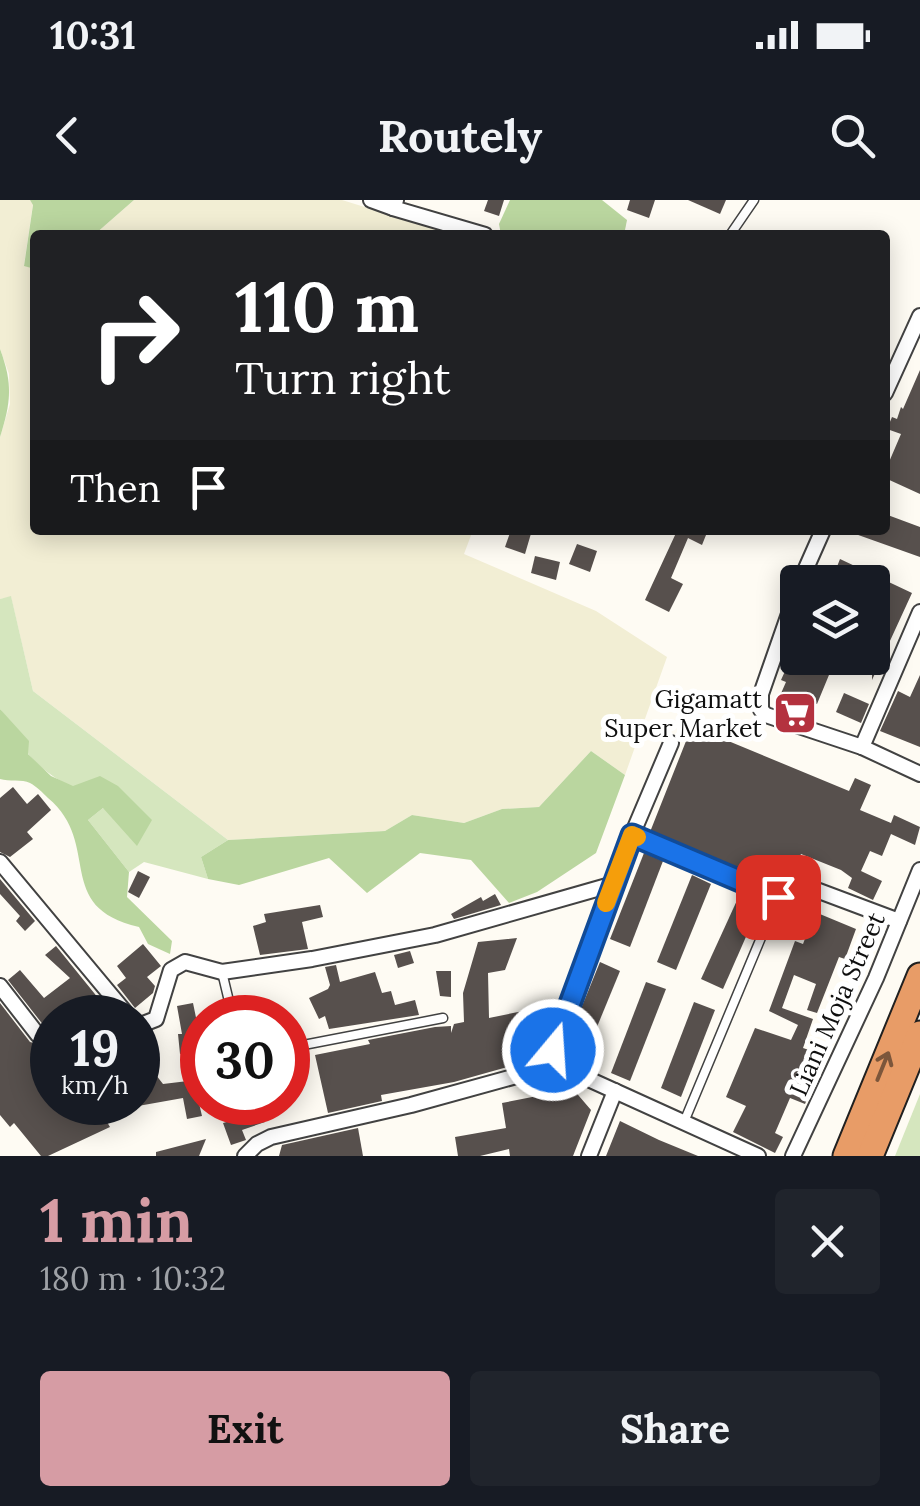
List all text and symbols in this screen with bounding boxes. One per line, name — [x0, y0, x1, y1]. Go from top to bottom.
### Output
text: 10:31 — [50, 11, 136, 59]
text: Routely — [378, 107, 542, 164]
icon: back — [40, 108, 95, 163]
icon: search — [825, 108, 880, 163]
text: 110 m — [235, 262, 419, 351]
icon: right — [70, 270, 200, 400]
text: Turn right — [235, 349, 451, 406]
icon: arrive — [181, 460, 236, 515]
text: Then — [70, 464, 161, 512]
map controls — [780, 565, 890, 675]
button: layers — [780, 565, 890, 675]
place label: Gigamatt Super Market — [604, 683, 762, 744]
supermarket icon: Gigamatt Super Market — [772, 690, 818, 736]
pin — [736, 855, 821, 940]
icon: arrive — [751, 870, 806, 925]
street label: Liani Moja Street — [782, 907, 892, 1101]
speed limit sign: 30 — [180, 995, 310, 1125]
position arrow — [501, 998, 605, 1102]
text: 19 — [70, 1016, 120, 1080]
one-way arrow — [876, 1051, 894, 1082]
text: km/h — [61, 1069, 129, 1101]
text: 1 min — [40, 1182, 193, 1258]
button: close — [775, 1189, 880, 1294]
text: 180 m · 10:32 — [40, 1258, 226, 1299]
button: Exit — [40, 1371, 450, 1486]
button: Share — [470, 1371, 880, 1486]

